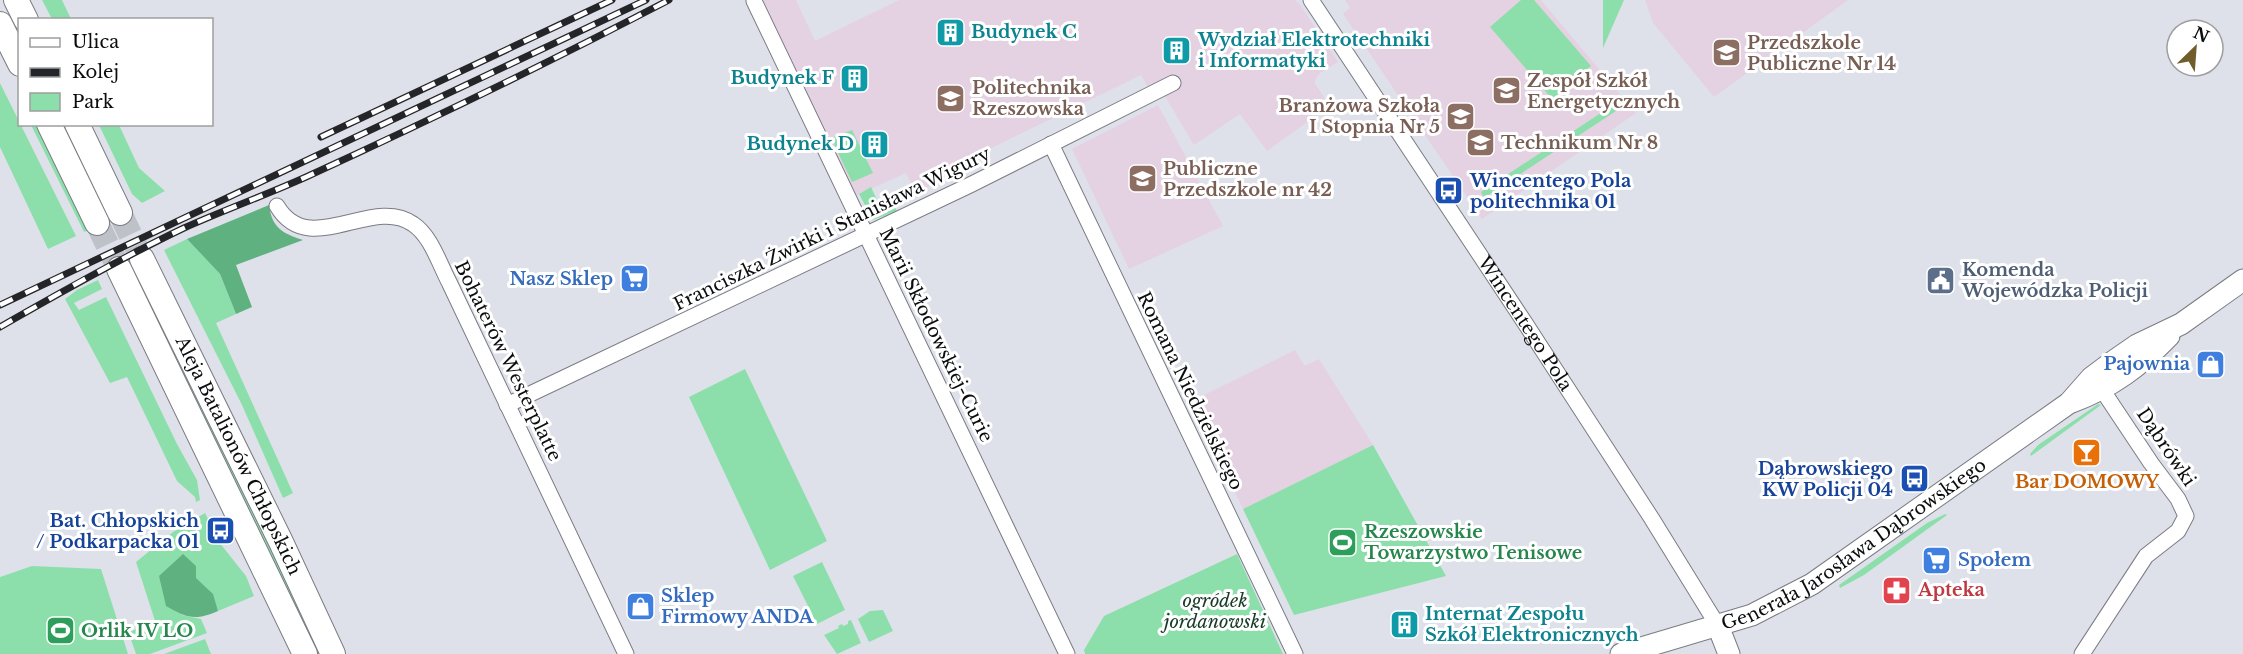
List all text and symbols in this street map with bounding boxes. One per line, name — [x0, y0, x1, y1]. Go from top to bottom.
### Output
building icon: Budynek C — [934, 16, 966, 48]
legend — [18, 18, 213, 126]
north arrow — [2165, 18, 2225, 78]
place label: Budynek C — [971, 21, 1077, 43]
text: N — [2190, 22, 2212, 47]
place label: Wydział Elektrotechniki i Informatyki — [1197, 29, 1430, 72]
text: Ulica — [72, 31, 119, 53]
place label: Przedszkole Publiczne Nr 14 — [1747, 32, 1896, 75]
building icon: Wydział Elektrotechniki i Informatyki — [1161, 34, 1193, 66]
school or university icon: Przedszkole Publiczne Nr 14 — [1710, 37, 1742, 69]
text: Kolej — [72, 61, 119, 83]
building icon: Budynek F — [839, 62, 871, 94]
place label: Budynek F — [731, 67, 835, 89]
place label: Zespół Szkół Energetycznych — [1527, 70, 1680, 113]
school or university icon: Zespół Szkół Energetycznych — [1490, 75, 1522, 107]
place label: Politechnika Rzeszowska — [972, 77, 1092, 120]
school or university icon: Politechnika Rzeszowska — [935, 82, 967, 114]
text: Park — [72, 91, 114, 113]
place label: Branżowa Szkoła I Stopnia Nr 5 — [1278, 95, 1441, 138]
school or university icon: Branżowa Szkoła I Stopnia Nr 5 — [1445, 100, 1477, 132]
school or university icon: Technikum Nr 8 — [1464, 127, 1496, 159]
building icon: Budynek D — [859, 128, 891, 160]
place label: Technikum Nr 8 — [1501, 132, 1658, 154]
place label: Budynek D — [746, 133, 854, 155]
street label: Franciszka Żwirki i Stanisława Wigury — [670, 141, 994, 316]
place label: Publiczne Przedszkole nr 42 — [1163, 158, 1332, 201]
school or university icon: Publiczne Przedszkole nr 42 — [1126, 163, 1158, 195]
place label: Wincentego Pola politechnika 01 — [1469, 170, 1632, 213]
bus stop icon: Wincentego Pola politechnika 01 — [1433, 175, 1465, 207]
street label: Marii Skłodowskiej-Curie — [874, 224, 998, 446]
street label: Wincentego Pola — [1472, 251, 1577, 395]
street label: Bohaterów Westerplatte — [450, 257, 566, 465]
place label: Komenda Wojewódzka Policji — [1961, 259, 2149, 302]
supermarket icon: Nasz Sklep — [618, 263, 650, 295]
public building icon: Komenda Wojewódzka Policji — [1925, 264, 1957, 296]
place label: Nasz Sklep — [510, 268, 613, 290]
street label: Romana Niedzielskiego — [1132, 288, 1248, 494]
street label: Aleja Batalionów Chłopskich — [170, 332, 306, 579]
shop icon: Pajownia — [2195, 348, 2227, 380]
place label: Pajownia — [2104, 353, 2191, 375]
street label: Dąbrówki — [2132, 404, 2200, 490]
bar icon: Bar DOMOWY — [2071, 437, 2103, 469]
street label: Generała Jarosława Dąbrowskiego — [1719, 454, 1990, 635]
place label: Dąbrowskiego KW Policji 04 — [1758, 458, 1893, 501]
bus stop icon: Dąbrowskiego KW Policji 04 — [1898, 463, 1930, 495]
place label: Bar DOMOWY — [2015, 471, 2160, 493]
place label: Bat. Chłopskich / Podkarpacka 01 — [36, 510, 199, 553]
bus stop icon: Bat. Chłopskich / Podkarpacka 01 — [204, 515, 236, 547]
place label: Rzeszowskie Towarzystwo Tenisowe — [1364, 521, 1582, 564]
sports icon: Rzeszowskie Towarzystwo Tenisowe — [1327, 526, 1359, 558]
supermarket icon: Społem — [1921, 544, 1953, 576]
place label: Społem — [1958, 549, 2031, 571]
pharmacy icon: Apteka — [1881, 574, 1913, 606]
place label: Apteka — [1917, 579, 1985, 601]
place label: Sklep Firmowy ANDA — [661, 585, 815, 628]
shop icon: Sklep Firmowy ANDA — [624, 590, 656, 622]
park label: ogródek jordanowski — [1160, 590, 1267, 633]
place label: Internat Zespołu Szkół Elektronicznych — [1425, 603, 1639, 646]
building icon: Internat Zespołu Szkół Elektronicznych — [1388, 608, 1420, 640]
sports icon: Orlik IV LO — [44, 615, 76, 647]
place label: Orlik IV LO — [81, 620, 193, 642]

